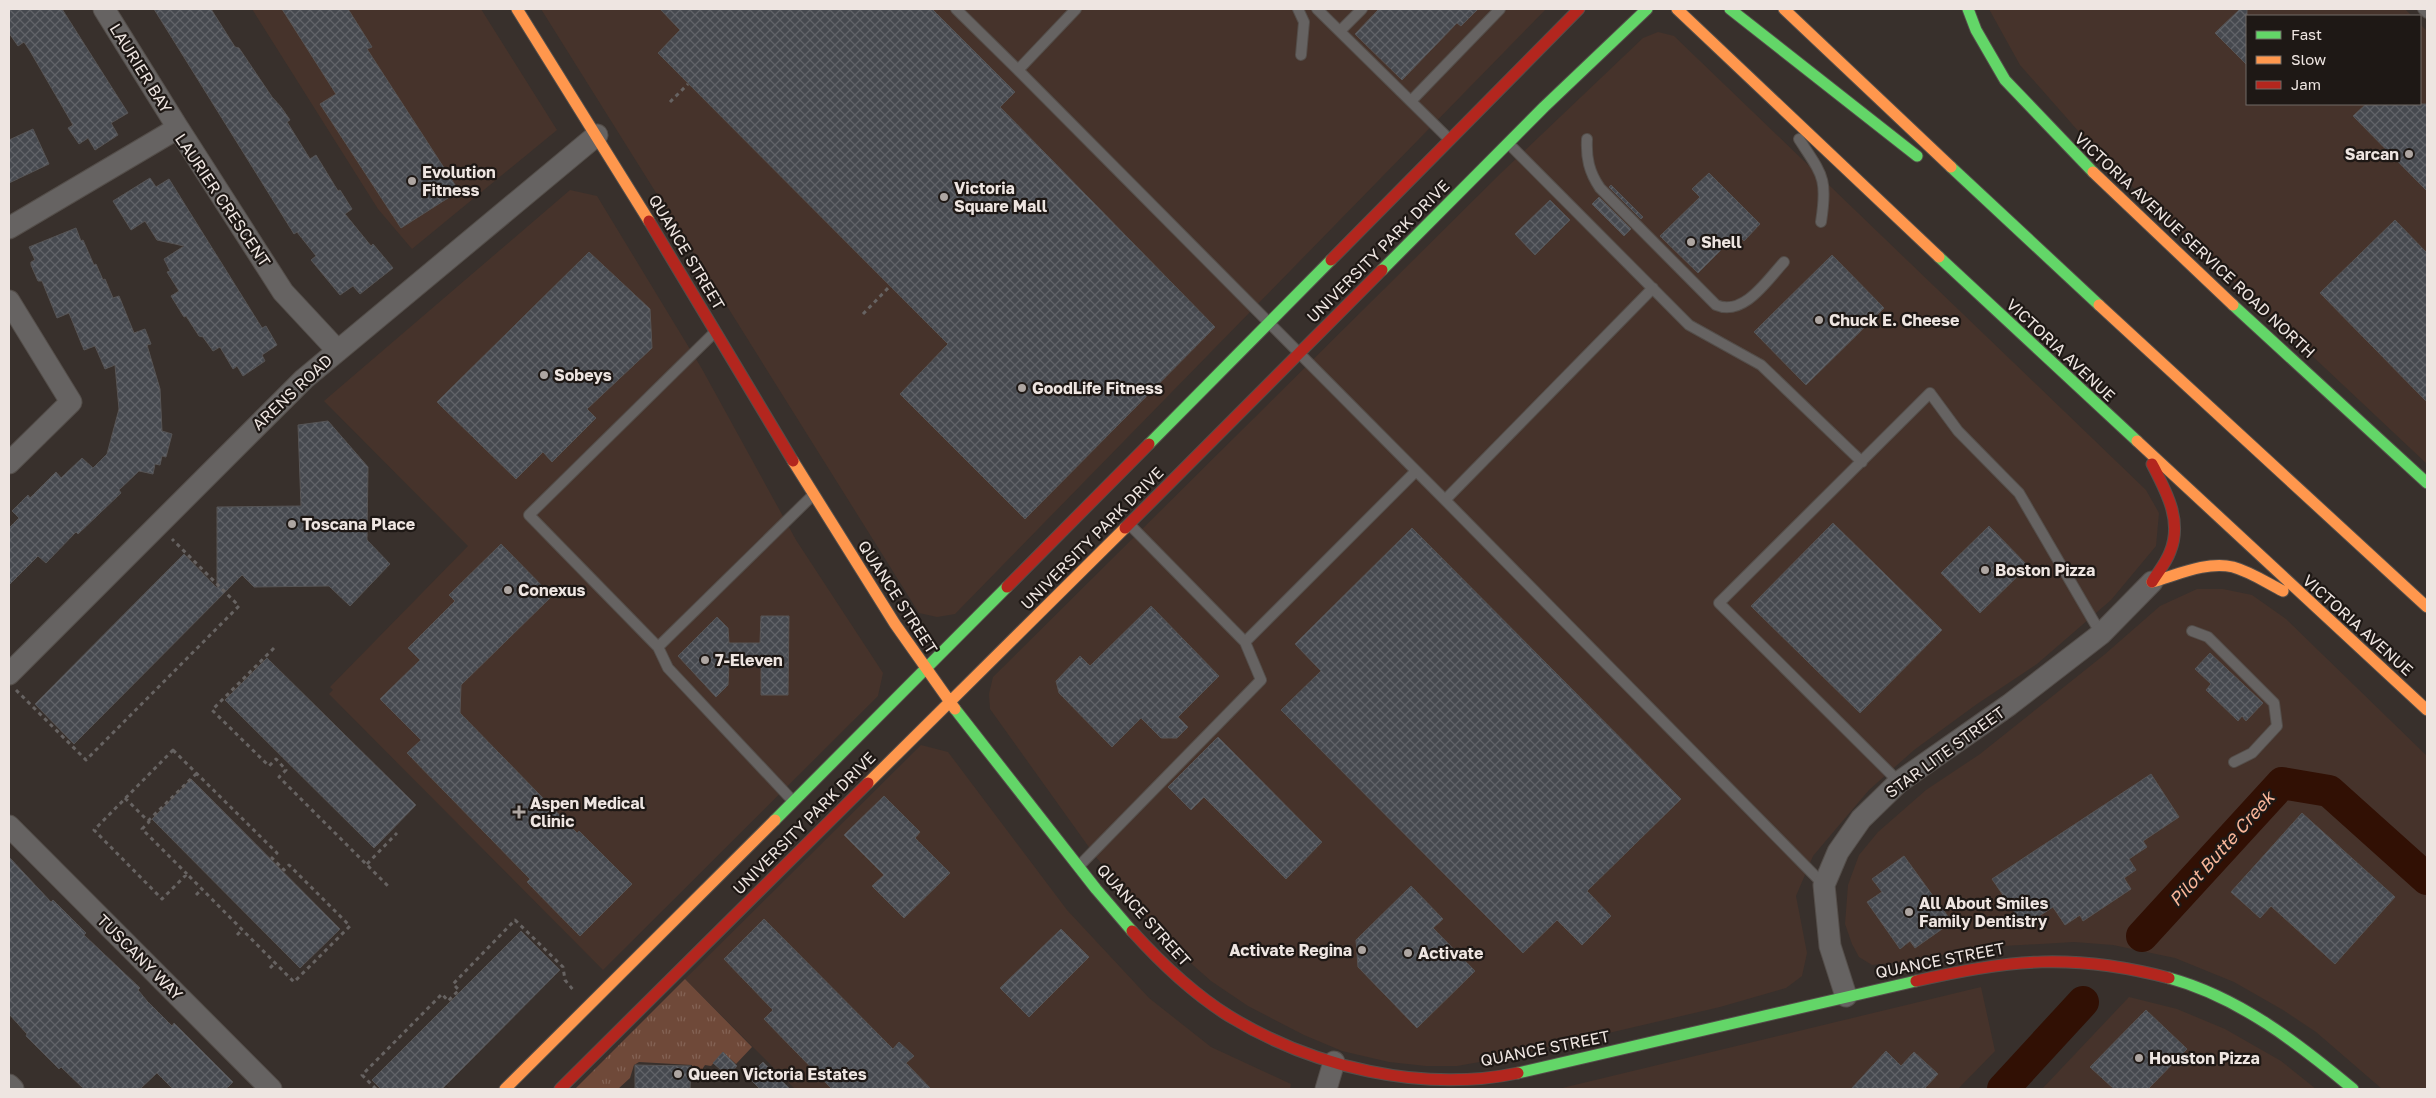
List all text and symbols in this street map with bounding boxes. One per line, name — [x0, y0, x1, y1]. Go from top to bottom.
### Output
legend — [2246, 15, 2421, 105]
street label: LAURIER BAY — [106, 20, 177, 117]
text: Fast — [2291, 25, 2322, 43]
text: Slow — [2291, 50, 2326, 68]
text: Jam — [2291, 75, 2321, 93]
street label: VICTORIA AVENUE SERVICE ROAD NORTH — [2071, 128, 2319, 362]
street label: LAURIER CRESCENT — [171, 130, 275, 271]
place label: Sarcan — [2345, 144, 2399, 164]
marker: Sarcan — [2403, 148, 2415, 160]
place label: Evolution Fitness — [422, 162, 496, 200]
marker: Evolution Fitness — [406, 175, 418, 187]
street label: UNIVERSITY PARK DRIVE — [1302, 175, 1454, 327]
place label: Victoria Square Mall — [954, 178, 1048, 216]
street label: QUANCE STREET — [645, 191, 729, 313]
marker: Victoria Square Mall — [938, 191, 950, 203]
place label: Shell — [1701, 232, 1742, 252]
marker: Shell — [1685, 236, 1697, 248]
street label: VICTORIA AVENUE — [2002, 294, 2120, 406]
place label: Chuck E. Cheese — [1829, 310, 1959, 330]
marker: Chuck E. Cheese — [1813, 314, 1825, 326]
street label: ARENS ROAD — [248, 350, 336, 434]
place label: Sobeys — [554, 365, 612, 385]
marker: Sobeys — [538, 369, 550, 381]
place label: GoodLife Fitness — [1032, 378, 1163, 398]
marker: GoodLife Fitness — [1016, 382, 1028, 394]
street label: UNIVERSITY PARK DRIVE — [1016, 462, 1168, 614]
place label: Toscana Place — [302, 514, 415, 534]
marker: Toscana Place — [286, 518, 298, 530]
street label: QUANCE STREET — [854, 537, 942, 657]
place label: Boston Pizza — [1995, 560, 2095, 580]
marker: Boston Pizza — [1979, 564, 1991, 576]
street label: VICTORIA AVENUE — [2299, 570, 2417, 680]
place label: Conexus — [518, 580, 586, 600]
marker: Conexus — [502, 584, 514, 596]
place label: 7-Eleven — [715, 650, 783, 670]
marker: 7-Eleven — [699, 654, 711, 666]
street label: STAR LITE STREET — [1881, 702, 2009, 802]
street label: UNIVERSITY PARK DRIVE — [728, 747, 880, 899]
water label: Pilot Butte Creek — [2164, 785, 2280, 910]
place label: Aspen Medical Clinic — [530, 793, 646, 831]
marker: Aspen Medical Clinic — [512, 805, 526, 819]
street label: QUANCE STREET — [1093, 860, 1195, 970]
place label: All About Smiles Family Dentistry — [1919, 893, 2048, 931]
marker: All About Smiles Family Dentistry — [1903, 906, 1915, 918]
street label: TUSCANY WAY — [93, 910, 188, 1005]
street label: QUANCE STREET — [1874, 938, 2006, 982]
place label: Activate Regina — [1229, 940, 1352, 960]
place label: Activate — [1418, 943, 1483, 963]
marker: Activate Regina — [1356, 944, 1368, 956]
marker: Activate — [1402, 947, 1414, 959]
street label: QUANCE STREET — [1479, 1026, 1611, 1070]
place label: Houston Pizza — [2149, 1048, 2260, 1068]
marker: Houston Pizza — [2133, 1052, 2145, 1064]
place label: Queen Victoria Estates — [688, 1064, 867, 1084]
marker: Queen Victoria Estates — [672, 1068, 684, 1080]

